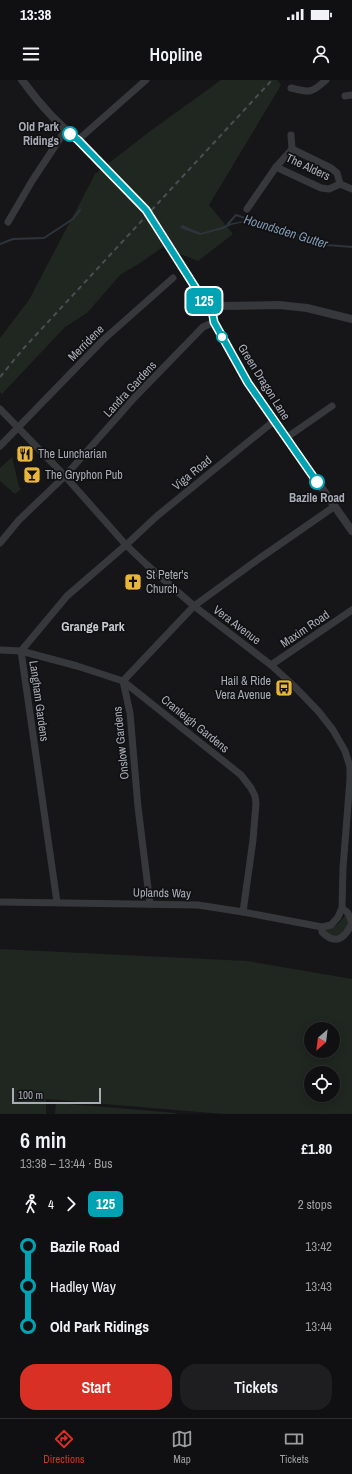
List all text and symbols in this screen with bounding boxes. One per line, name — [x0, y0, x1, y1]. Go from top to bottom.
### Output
text: 13:38 — [20, 4, 51, 25]
text: Hopline — [149, 42, 203, 67]
icon: menu — [20, 43, 42, 65]
icon: person — [310, 43, 332, 65]
place label: Old Park Ridings — [19, 119, 60, 149]
marker: Old Park Ridings — [62, 126, 78, 142]
street label: The Alders — [283, 150, 333, 184]
water label: Houndsden Gutter — [242, 211, 330, 252]
line badge: 125 — [181, 288, 227, 314]
text: 125 — [194, 292, 214, 310]
street label: Merridene — [64, 321, 108, 365]
unlabelled marker — [216, 331, 228, 343]
street label: Green Dragon Lane — [234, 341, 294, 423]
street label: Landra Gardens — [100, 357, 160, 420]
restaurant icon: The Luncharian — [15, 444, 35, 464]
place label: The Luncharian — [38, 446, 107, 462]
street label: Viga Road — [169, 452, 215, 494]
bar icon: The Gryphon Pub — [22, 465, 42, 485]
place label: The Gryphon Pub — [45, 467, 123, 483]
marker: Bazile Road — [309, 474, 325, 490]
place label: Bazile Road — [289, 490, 345, 506]
place label: St Peter's Church — [146, 567, 188, 597]
church icon: St Peter's Church — [123, 572, 143, 592]
street label: Vera Avenue — [210, 602, 264, 648]
street label: Maxim Road — [277, 607, 333, 651]
district label: Grange Park — [61, 618, 125, 635]
street label: Langham Gardens — [25, 660, 53, 743]
place label: Hail & Ride Vera Avenue — [215, 673, 271, 703]
bus stop icon: Hail & Ride Vera Avenue — [274, 678, 294, 698]
street label: Cranleigh Gardens — [158, 692, 232, 756]
street label: Onslow Gardens — [109, 706, 133, 780]
street label: Uplands Way — [133, 884, 191, 902]
north arrow — [304, 1022, 340, 1058]
map controls — [304, 1022, 340, 1102]
button: locate — [304, 1066, 340, 1102]
scale bar — [12, 1086, 101, 1105]
text: 100 m — [18, 1088, 43, 1102]
text: 6 min — [20, 1125, 66, 1155]
text: £1.80 — [301, 1138, 332, 1159]
text: 13:38 – 13:44 · Bus — [20, 1155, 112, 1172]
icon: walk — [20, 1193, 42, 1215]
icon: forward — [60, 1193, 82, 1215]
text: 125 — [96, 1195, 115, 1213]
text: 4 — [48, 1196, 54, 1213]
text: 2 stops — [298, 1196, 332, 1213]
text: Bazile Road — [50, 1236, 120, 1257]
text: 13:42 — [305, 1238, 332, 1255]
text: Hadley Way — [50, 1276, 116, 1297]
text: 13:43 — [305, 1278, 332, 1295]
text: Old Park Ridings — [50, 1316, 149, 1337]
text: 13:44 — [305, 1318, 332, 1335]
button: Start — [20, 1364, 172, 1410]
button: Tickets — [180, 1364, 332, 1410]
tab: Directions — [43, 1428, 84, 1466]
tab: Map — [171, 1428, 193, 1466]
tab: Tickets — [280, 1428, 309, 1466]

